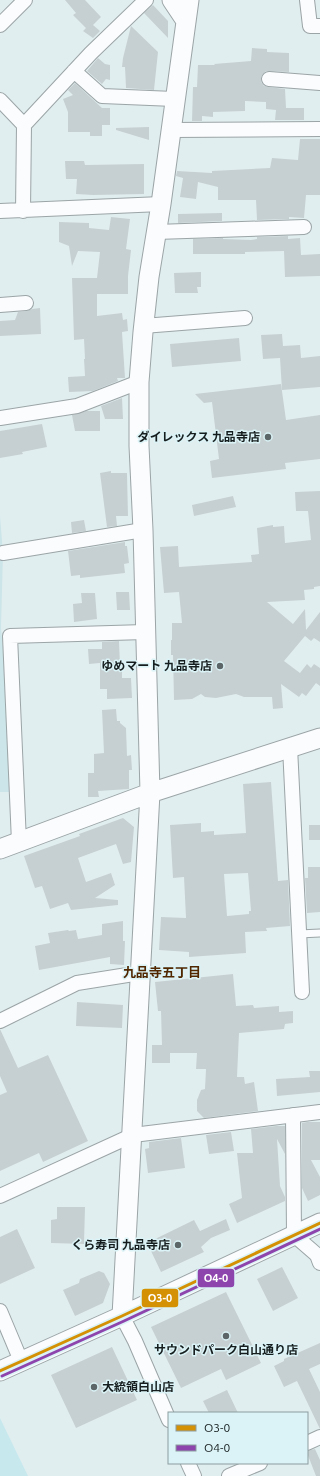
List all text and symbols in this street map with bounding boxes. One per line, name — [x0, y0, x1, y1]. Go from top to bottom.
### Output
place label: ダイレックス 九品寺店 — [138, 430, 260, 443]
marker: ダイレックス 九品寺店 — [263, 432, 273, 442]
place label: ゆめマート 九品寺店 — [101, 659, 212, 672]
marker: ゆめマート 九品寺店 — [215, 661, 225, 671]
district label: 九品寺五丁目 — [123, 965, 201, 979]
place label: くら寿司 九品寺店 — [71, 1238, 170, 1251]
marker: くら寿司 九品寺店 — [173, 1240, 183, 1250]
line badge: O4-0 — [197, 1268, 235, 1288]
text: O4-0 — [204, 1272, 228, 1284]
line badge: O3-0 — [141, 1288, 179, 1308]
text: O3-0 — [148, 1292, 172, 1304]
marker: サウンドパーク白山通り店 — [221, 1331, 231, 1341]
place label: サウンドパーク白山通り店 — [154, 1343, 298, 1356]
place label: 大統領白山店 — [102, 1380, 174, 1393]
marker: 大統領白山店 — [89, 1382, 99, 1392]
legend — [168, 1412, 308, 1464]
text: O3-0 — [204, 1421, 231, 1434]
text: O4-0 — [204, 1441, 231, 1454]

